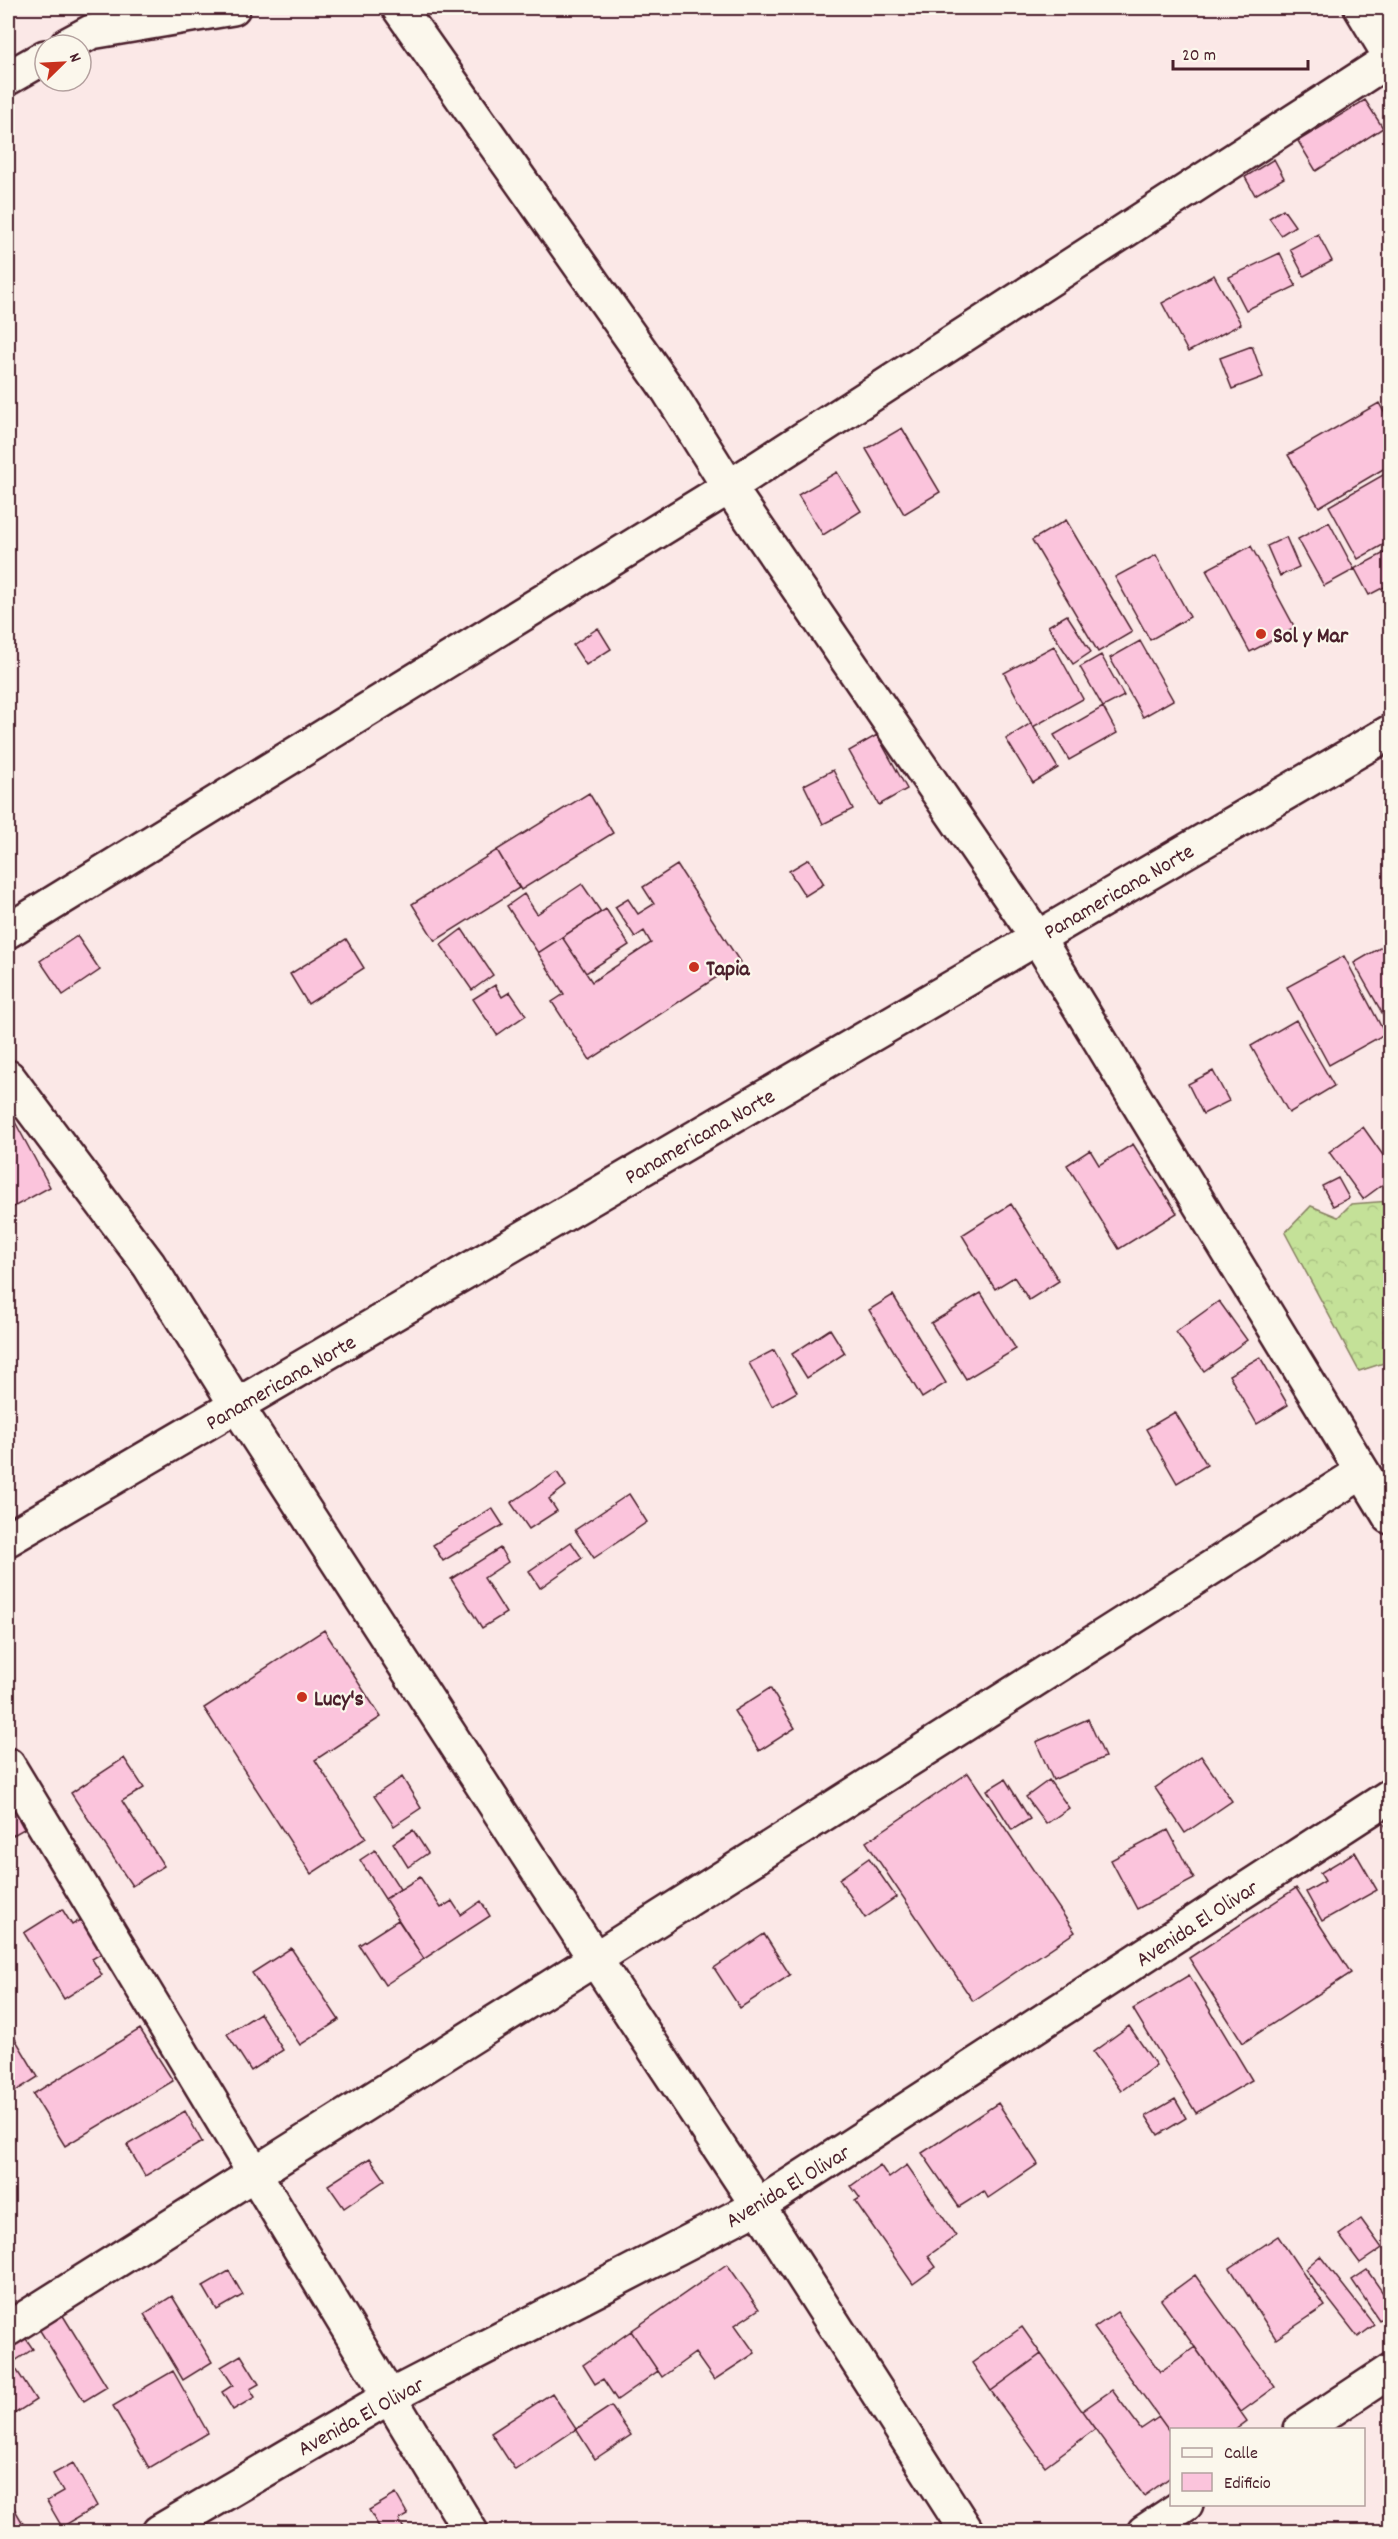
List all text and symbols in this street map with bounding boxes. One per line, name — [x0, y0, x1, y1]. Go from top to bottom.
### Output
north arrow — [33, 33, 93, 93]
scale bar — [1173, 33, 1308, 71]
text: 20 m — [1182, 44, 1216, 69]
text: N — [62, 50, 87, 66]
place label: Sol y Mar — [1273, 622, 1349, 653]
marker: Sol y Mar — [1254, 627, 1268, 641]
street label: Panamericana Norte — [1039, 837, 1201, 949]
place label: Tapia — [706, 955, 750, 986]
marker: Tapia — [687, 960, 701, 974]
street label: Panamericana Norte — [620, 1082, 782, 1194]
street label: Panamericana Norte — [201, 1328, 363, 1440]
place label: Lucy's — [314, 1685, 364, 1716]
marker: Lucy's — [295, 1690, 309, 1704]
street label: Avenida El Olivar — [1131, 1873, 1266, 1976]
street label: Avenida El Olivar — [721, 2138, 858, 2237]
street label: Avenida El Olivar — [293, 2370, 431, 2466]
legend — [1170, 2428, 1365, 2506]
text: Calle — [1224, 2442, 1258, 2467]
text: Edificio — [1224, 2472, 1271, 2497]

